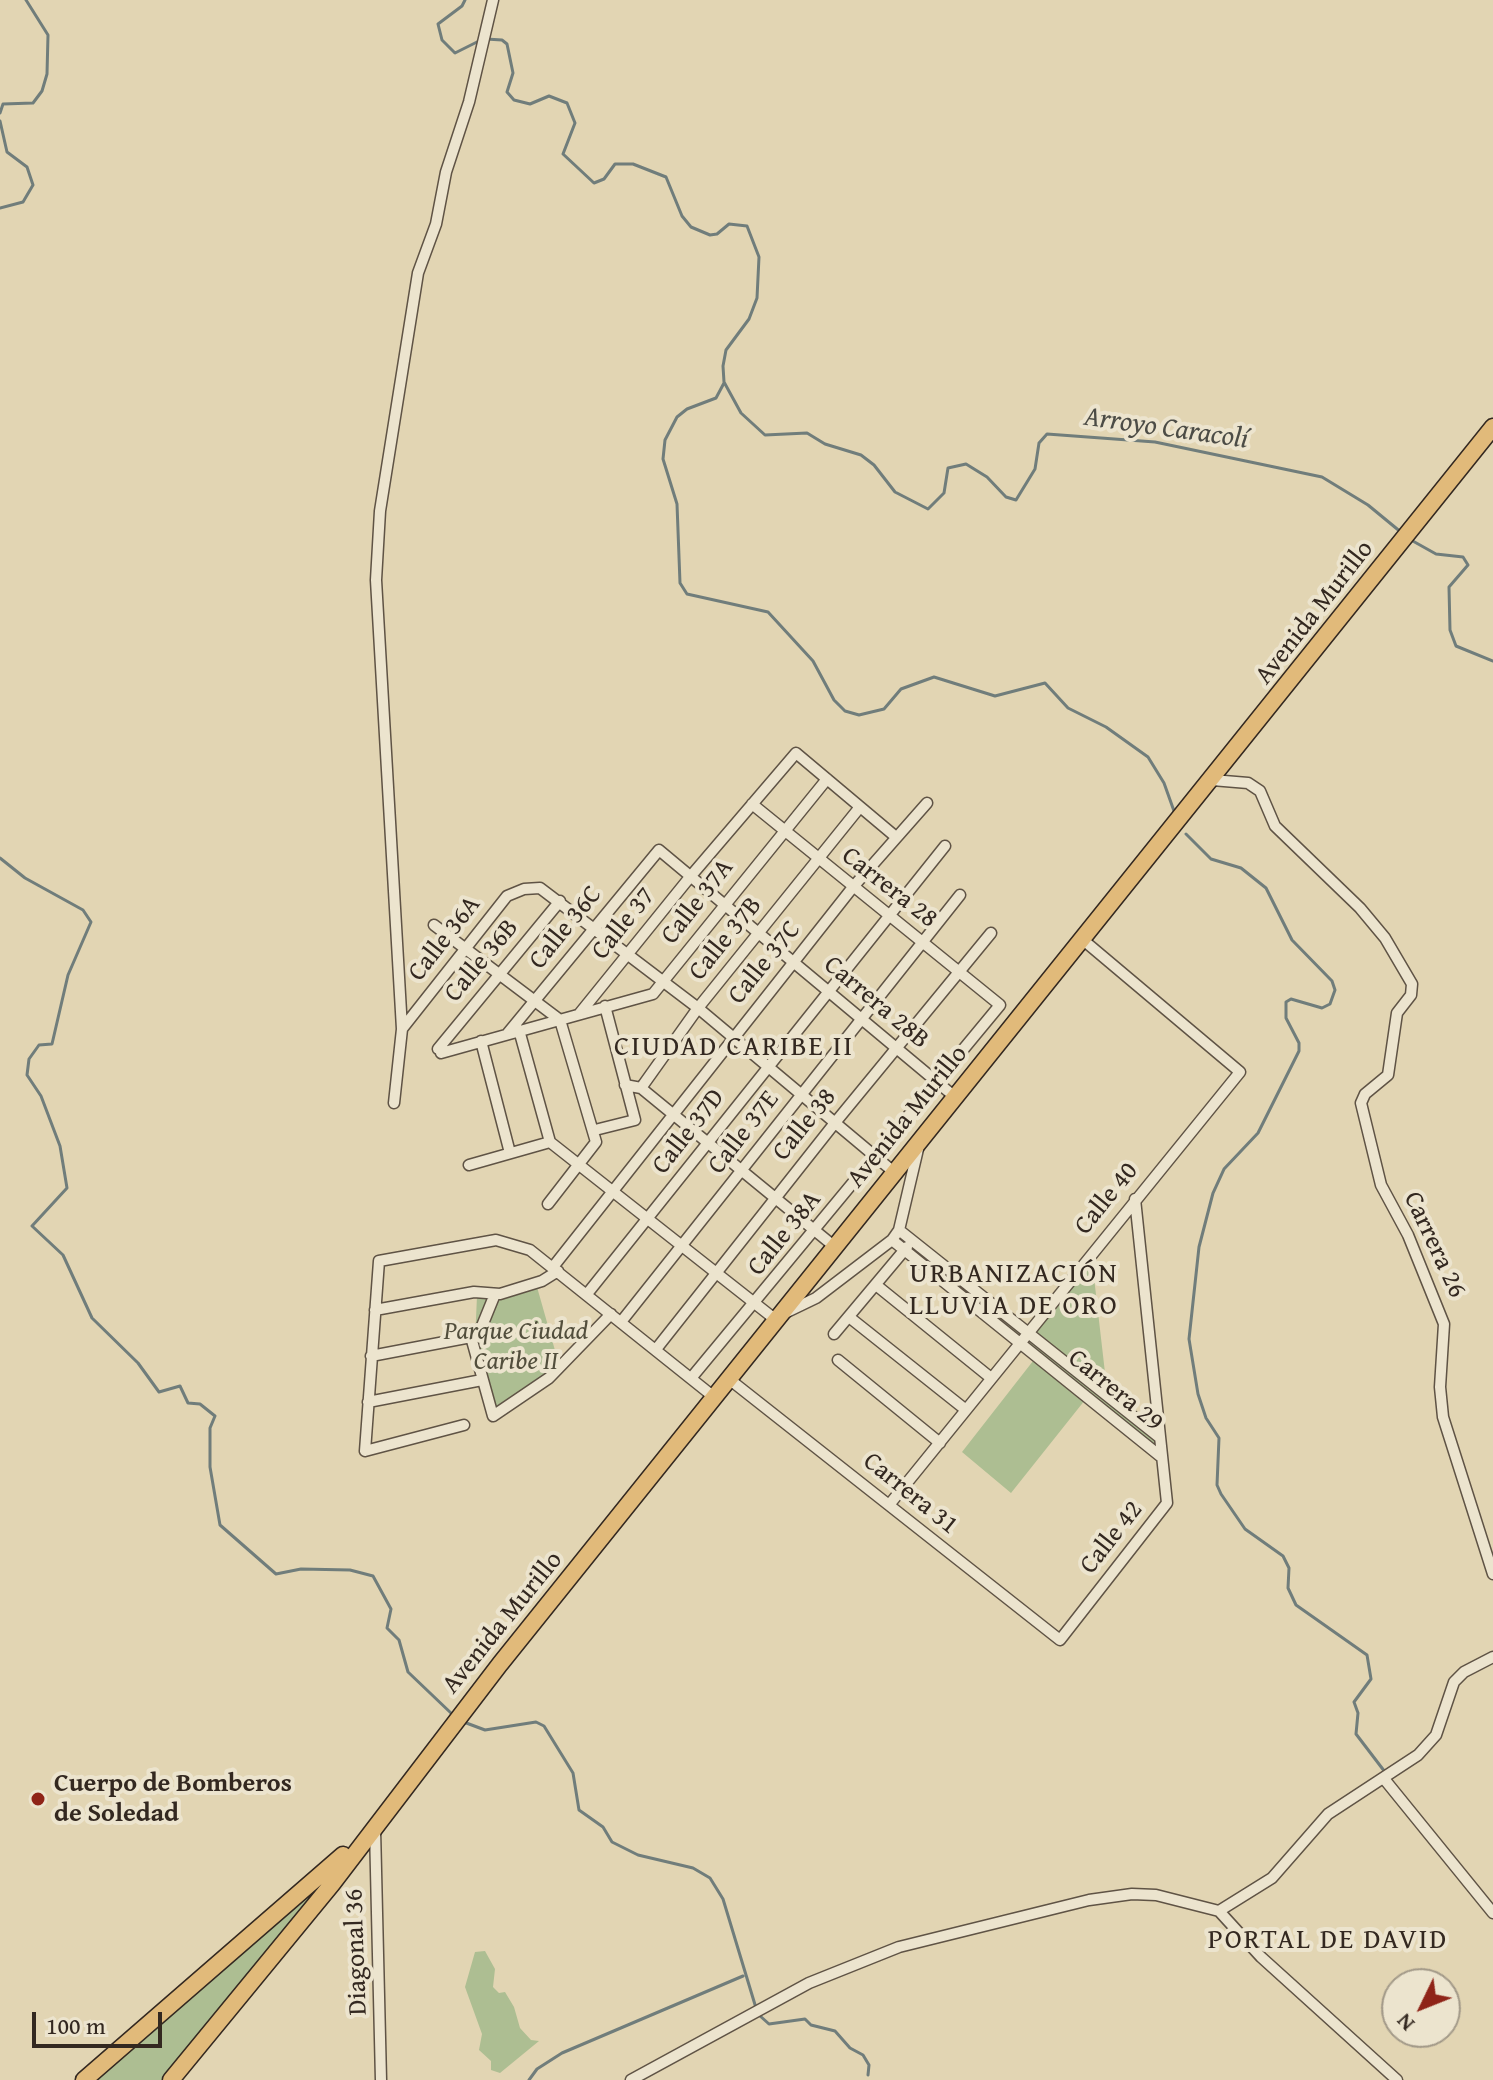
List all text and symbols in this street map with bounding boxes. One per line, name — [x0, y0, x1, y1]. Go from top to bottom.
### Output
water label: Arroyo Caracolí — [1082, 401, 1250, 457]
street label: Avenida Murillo — [1249, 535, 1381, 691]
street label: Carrera 28 — [835, 841, 943, 935]
street label: Calle 37A — [655, 853, 741, 951]
street label: Calle 36C — [523, 880, 609, 976]
street label: Calle 37 — [585, 882, 663, 966]
street label: Calle 36A — [402, 890, 488, 988]
street label: Calle 37B — [683, 891, 769, 987]
street label: Calle 36B — [438, 913, 526, 1009]
street label: Calle 37C — [722, 915, 808, 1011]
street label: Carrera 28B — [817, 950, 935, 1056]
district label: CIUDAD CARIBE II — [614, 1031, 854, 1065]
street label: Avenida Murillo — [841, 1040, 975, 1194]
street label: Calle 37D — [646, 1083, 732, 1181]
street label: Calle 38 — [766, 1083, 844, 1167]
street label: Calle 37E — [702, 1085, 786, 1181]
street label: Calle 40 — [1068, 1157, 1146, 1241]
street label: Calle 38A — [741, 1185, 829, 1283]
street label: Carrera 26 — [1396, 1187, 1472, 1303]
district label: URBANIZACIÓN LLUVIA DE ORO — [909, 1258, 1119, 1324]
park label: Parque Ciudad Caribe II — [444, 1316, 588, 1378]
street label: Carrera 29 — [1061, 1343, 1169, 1439]
street label: Carrera 31 — [856, 1446, 964, 1542]
street label: Calle 42 — [1074, 1495, 1150, 1581]
street label: Avenida Murillo — [436, 1546, 570, 1700]
place label: Cuerpo de Bomberos de Soledad — [54, 1768, 292, 1830]
marker: Cuerpo de Bomberos de Soledad — [29, 1790, 47, 1808]
street label: Diagonal 36 — [339, 1888, 375, 2016]
district label: PORTAL DE DAVID — [1208, 1924, 1448, 1958]
north arrow — [1381, 1968, 1461, 2048]
scale bar — [36, 1996, 166, 2046]
text: N — [1388, 2007, 1422, 2039]
text: 100 m — [46, 2008, 106, 2043]

